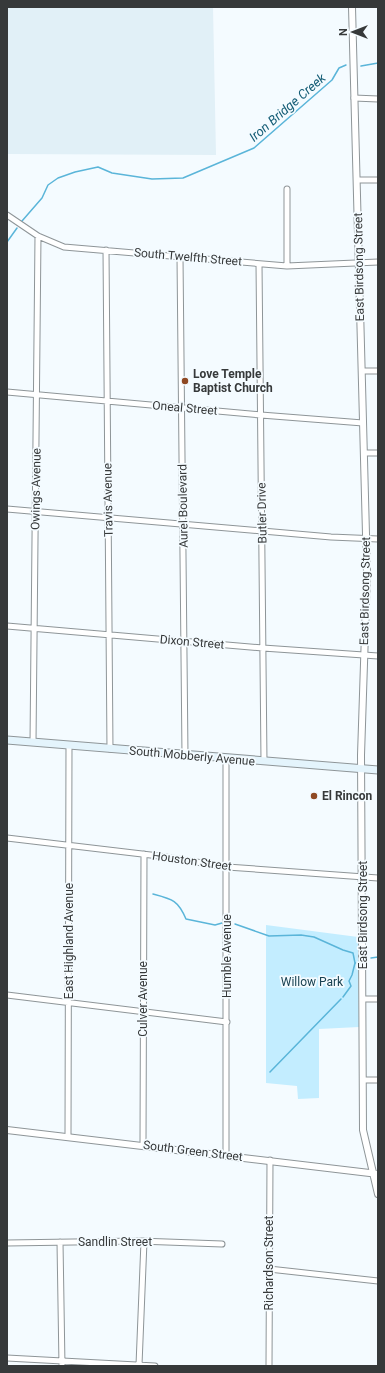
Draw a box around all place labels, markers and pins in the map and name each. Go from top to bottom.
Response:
place label: Love Temple Baptist Church [193,367,273,395]
marker: Love Temple Baptist Church [180,376,190,386]
place label: El Rincon [322,789,373,803]
marker: El Rincon [309,791,319,801]

